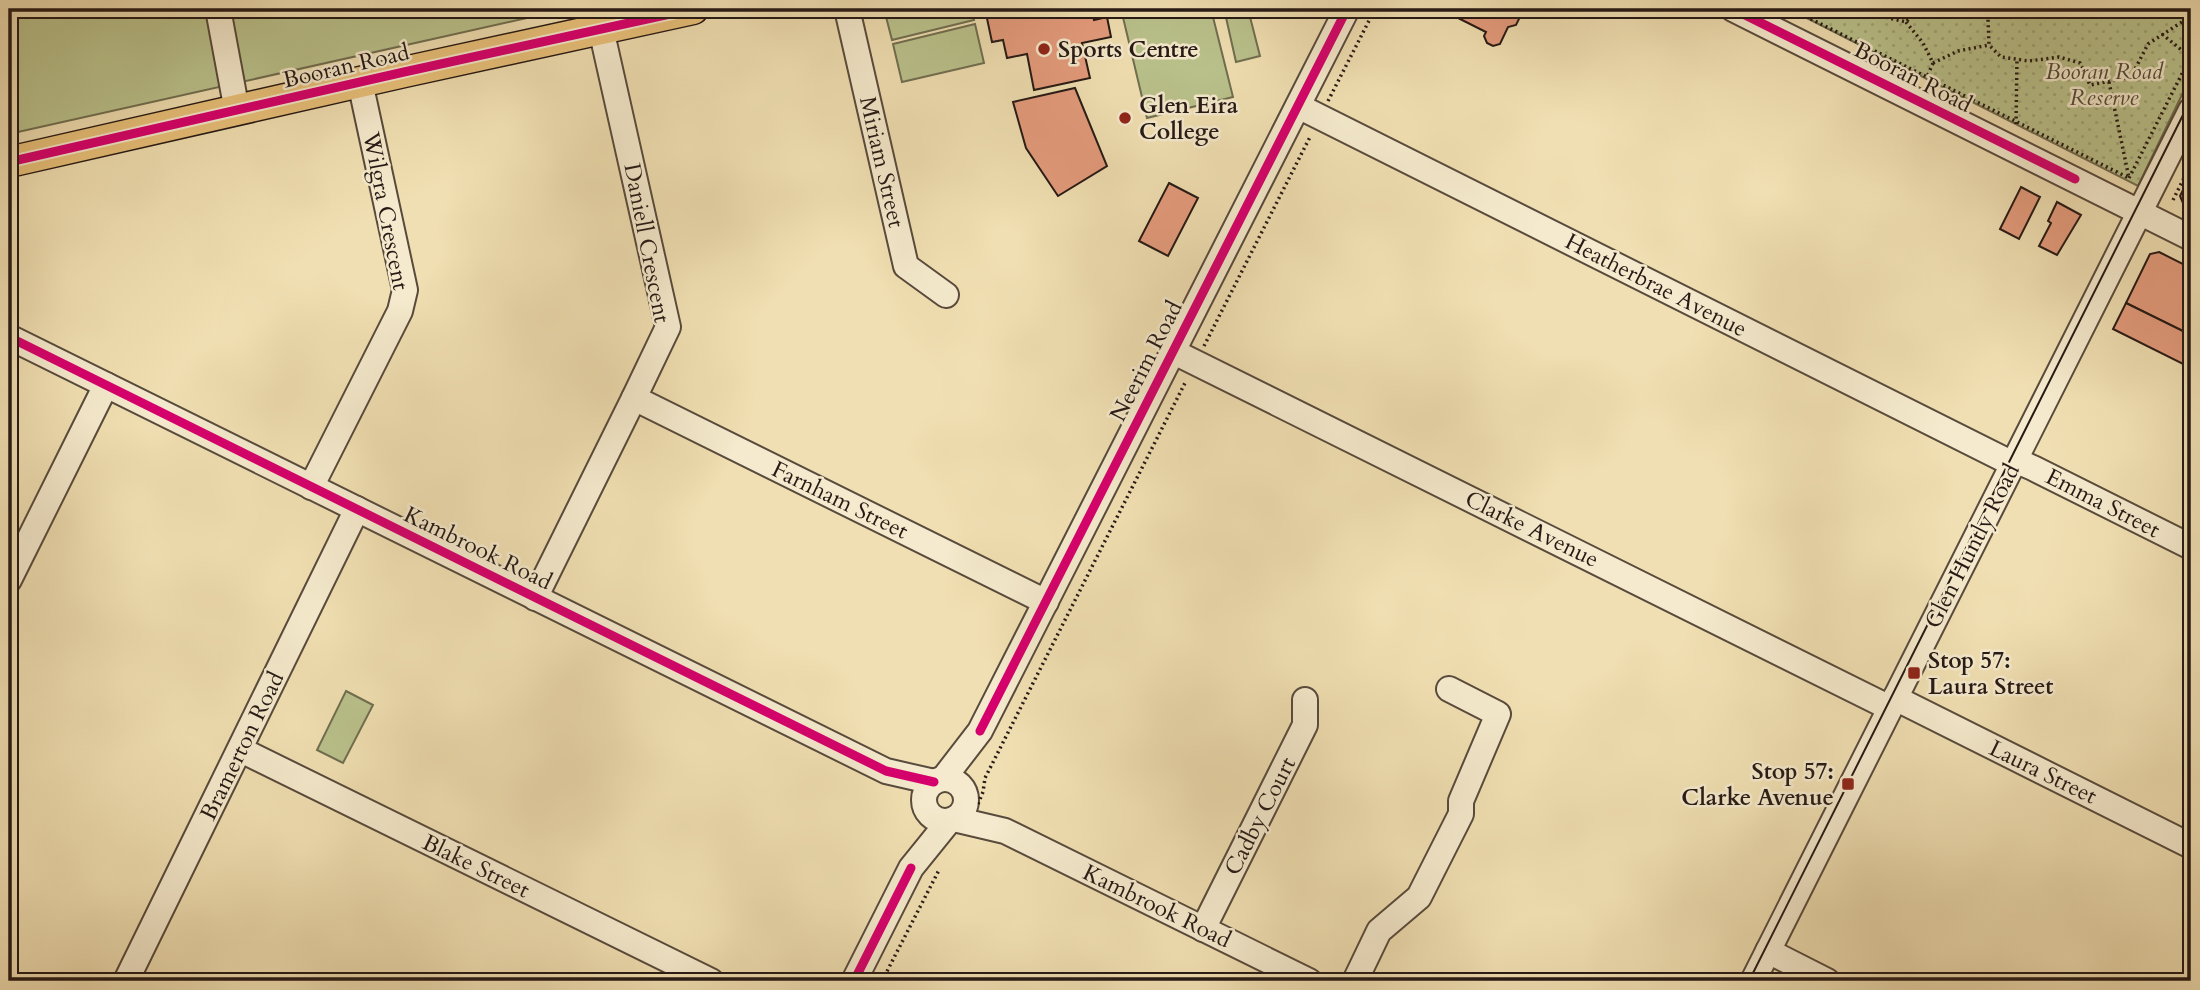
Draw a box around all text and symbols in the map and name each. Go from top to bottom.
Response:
place label: Sports Centre [1058,34,1199,65]
street label: Booran Road [1849,34,1978,120]
street label: Booran Road [280,36,413,96]
marker: Sports Centre [1036,41,1052,57]
park label: Booran Road Reserve [2045,56,2164,113]
place label: Glen Eira College [1139,90,1239,147]
street label: Miriam Street [852,93,912,231]
marker: Glen Eira College [1117,110,1133,126]
street label: Wilgra Crescent [355,128,417,293]
street label: Daniell Crescent [616,161,678,325]
street label: Heatherbrae Avenue [1560,226,1752,344]
street label: Neerim Road [1102,295,1190,427]
street label: Farnham Street [767,454,913,546]
street label: Glen Huntly Road [1917,458,2027,634]
street label: Emma Street [2040,461,2166,545]
street label: Clarke Avenue [1460,483,1604,575]
street label: Kambrook Road [399,499,558,598]
place label: Stop 57: Laura Street [1928,645,2053,702]
marker: Stop 57: Laura Street [1906,665,1922,681]
street label: Bramerton Road [193,666,292,825]
street label: Laura Street [1984,733,2102,811]
street label: Cadby Court [1217,752,1303,880]
place label: Stop 57: Clarke Avenue [1681,756,1834,813]
marker: Stop 57: Clarke Avenue [1840,776,1856,792]
street label: Blake Street [417,827,535,905]
street label: Kambrook Road [1078,857,1237,956]

